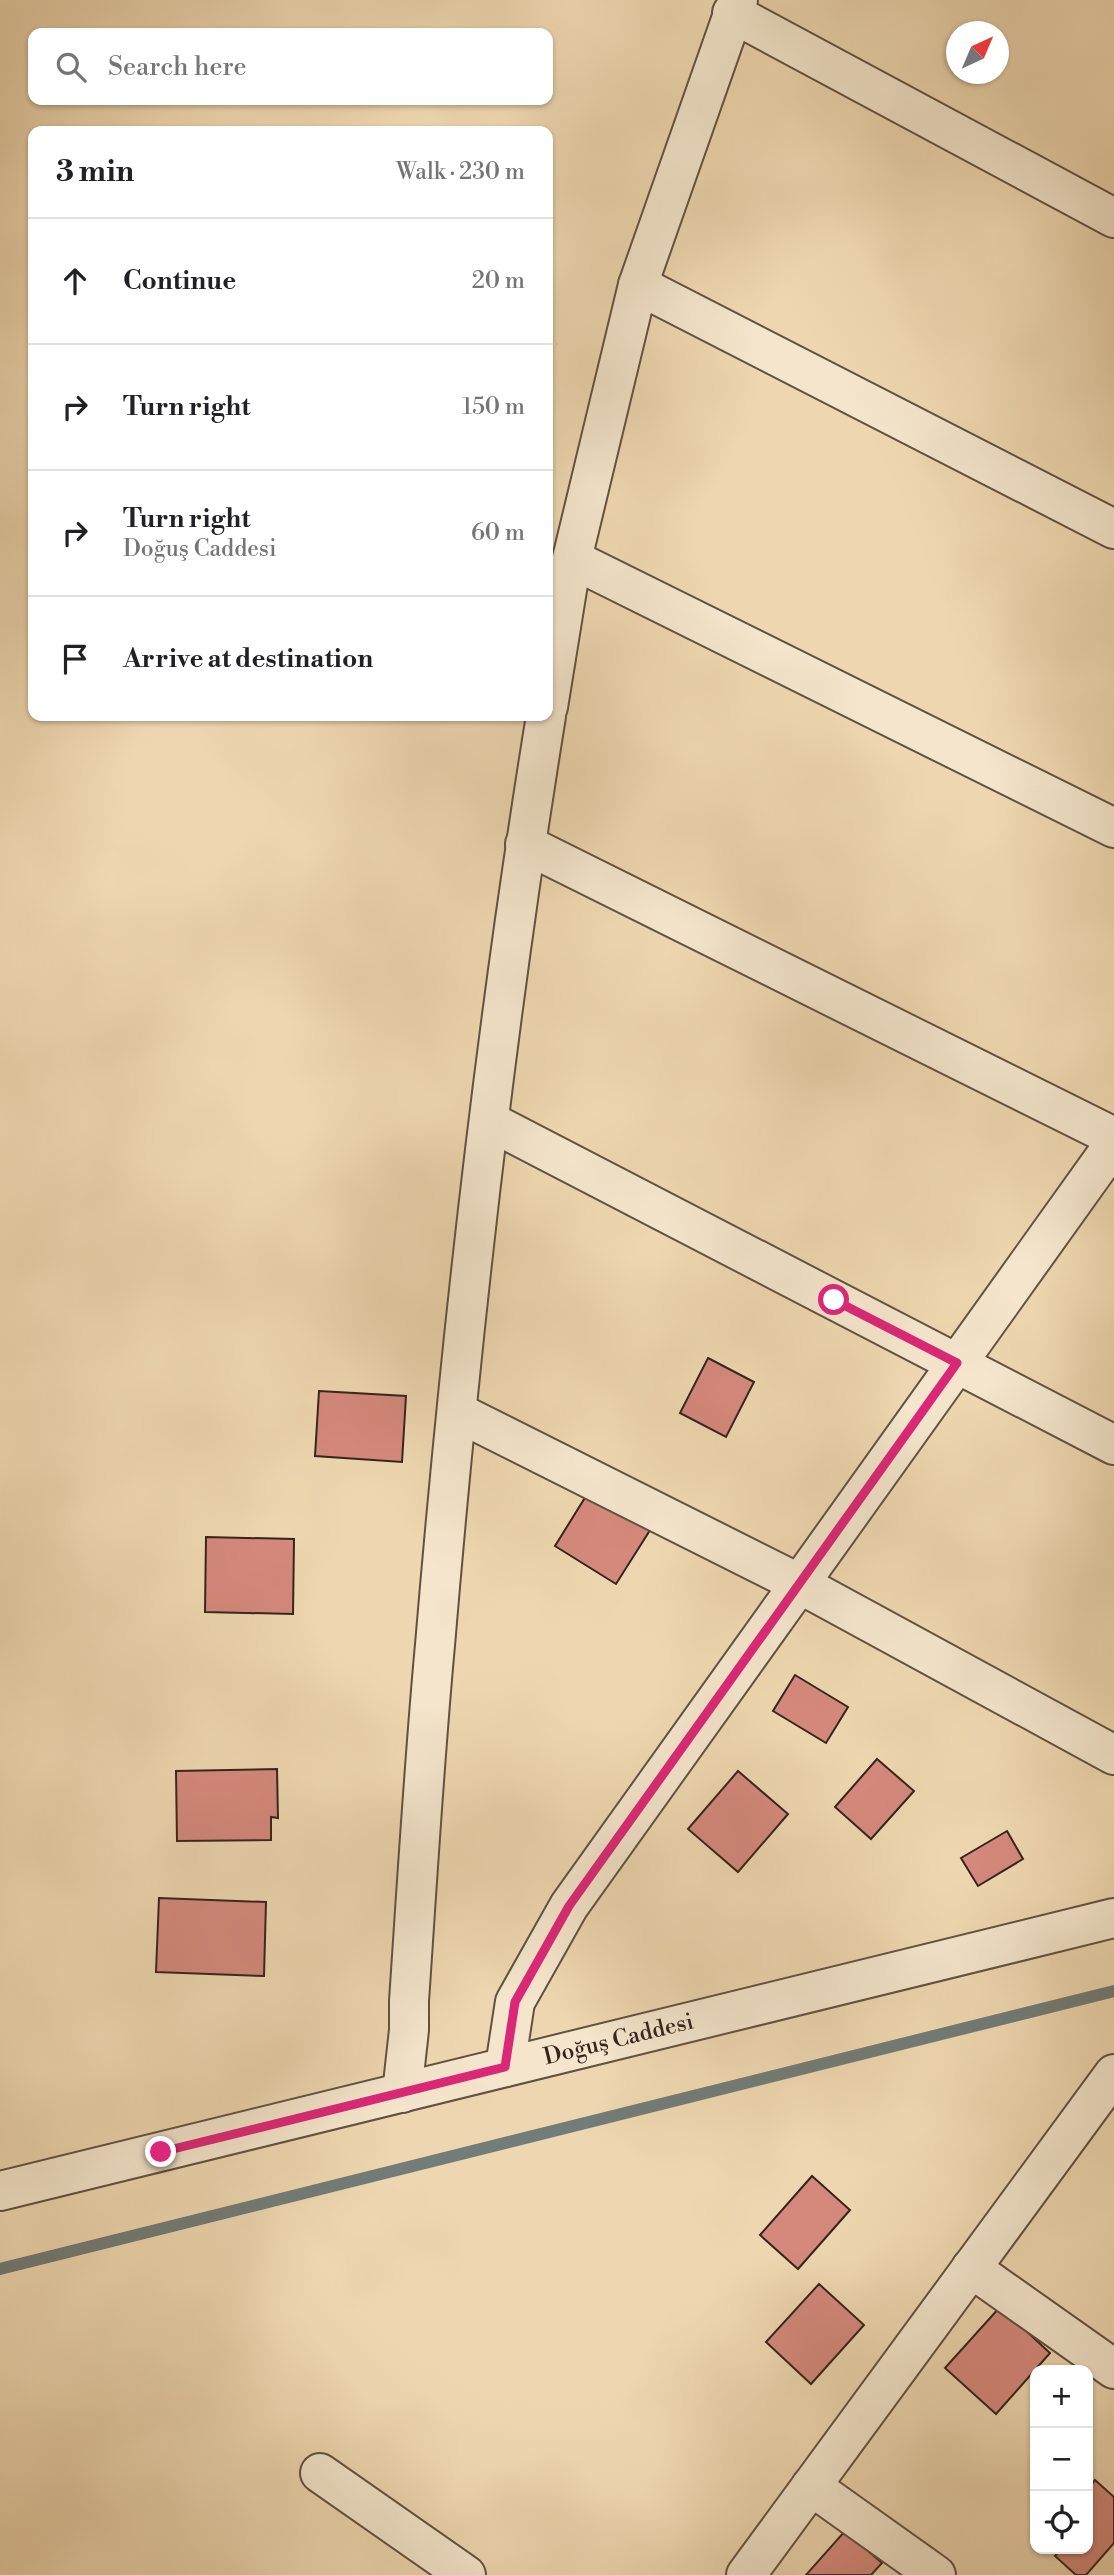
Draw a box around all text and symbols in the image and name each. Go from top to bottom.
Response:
north arrow [946,21,1009,84]
search box [28,28,553,105]
icon: search [52,48,90,86]
text: Search here [108,51,247,83]
text: 3 min [56,153,134,191]
text: Walk · 230 m [396,158,525,186]
icon: ahead [56,262,94,300]
text: Continue [123,265,236,297]
text: 20 m [472,267,525,295]
icon: right [56,388,94,426]
text: Turn right [123,391,251,423]
text: 150 m [462,393,525,421]
text: Turn right [123,503,251,535]
icon: right [56,514,94,552]
text: 60 m [471,519,525,547]
text: Doğuş Caddesi [123,535,276,563]
icon: arrive [56,640,94,678]
text: Arrive at destination [123,643,373,675]
route start [818,1284,849,1315]
street label: Doğuş Caddesi [541,2008,697,2071]
route end [145,2136,176,2167]
map controls [1030,2365,1093,2554]
button: + [1030,2365,1093,2428]
button: − [1030,2428,1093,2491]
button: locate [1030,2491,1093,2554]

